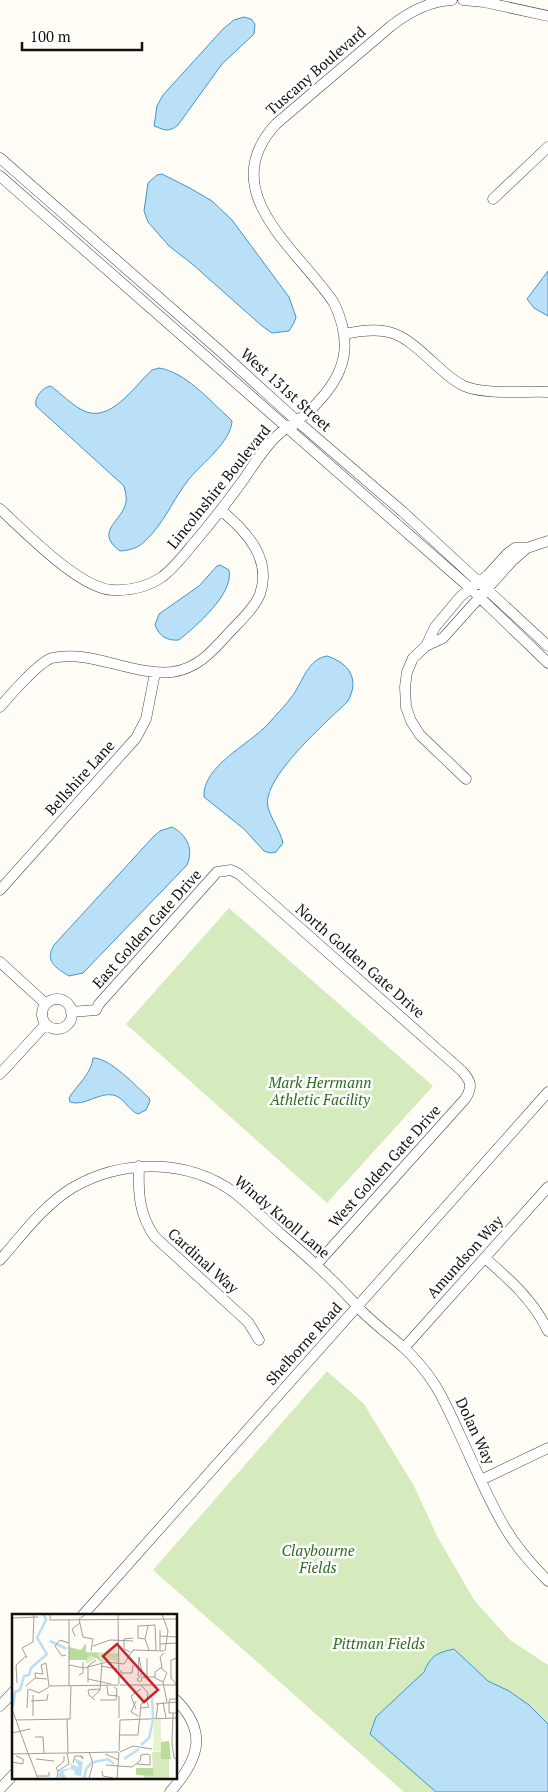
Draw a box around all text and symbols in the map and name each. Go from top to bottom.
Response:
scale bar [22,20,142,52]
street label: Tuscany Boulevard [261,21,369,119]
text: 100 m [30,26,71,46]
street label: West 131st Street [237,343,337,436]
street label: Lincolnshire Boulevard [162,420,274,553]
street label: Bellshire Lane [40,735,118,819]
street label: East Golden Gate Drive [87,864,205,992]
street label: North Golden Gate Drive [292,899,429,1022]
park label: Mark Herrmann Athletic Facility [267,1072,372,1109]
street label: West Golden Gate Drive [324,1100,445,1231]
street label: Windy Knoll Lane [231,1170,335,1262]
street label: Amundson Way [422,1210,507,1302]
street label: Cardinal Way [164,1223,244,1298]
street label: Shelborne Road [261,1298,346,1389]
street label: Dolan Way [452,1394,500,1468]
park label: Claybourne Fields [281,1540,355,1577]
inset map [12,1614,178,1780]
park label: Pittman Fields [332,1633,425,1653]

